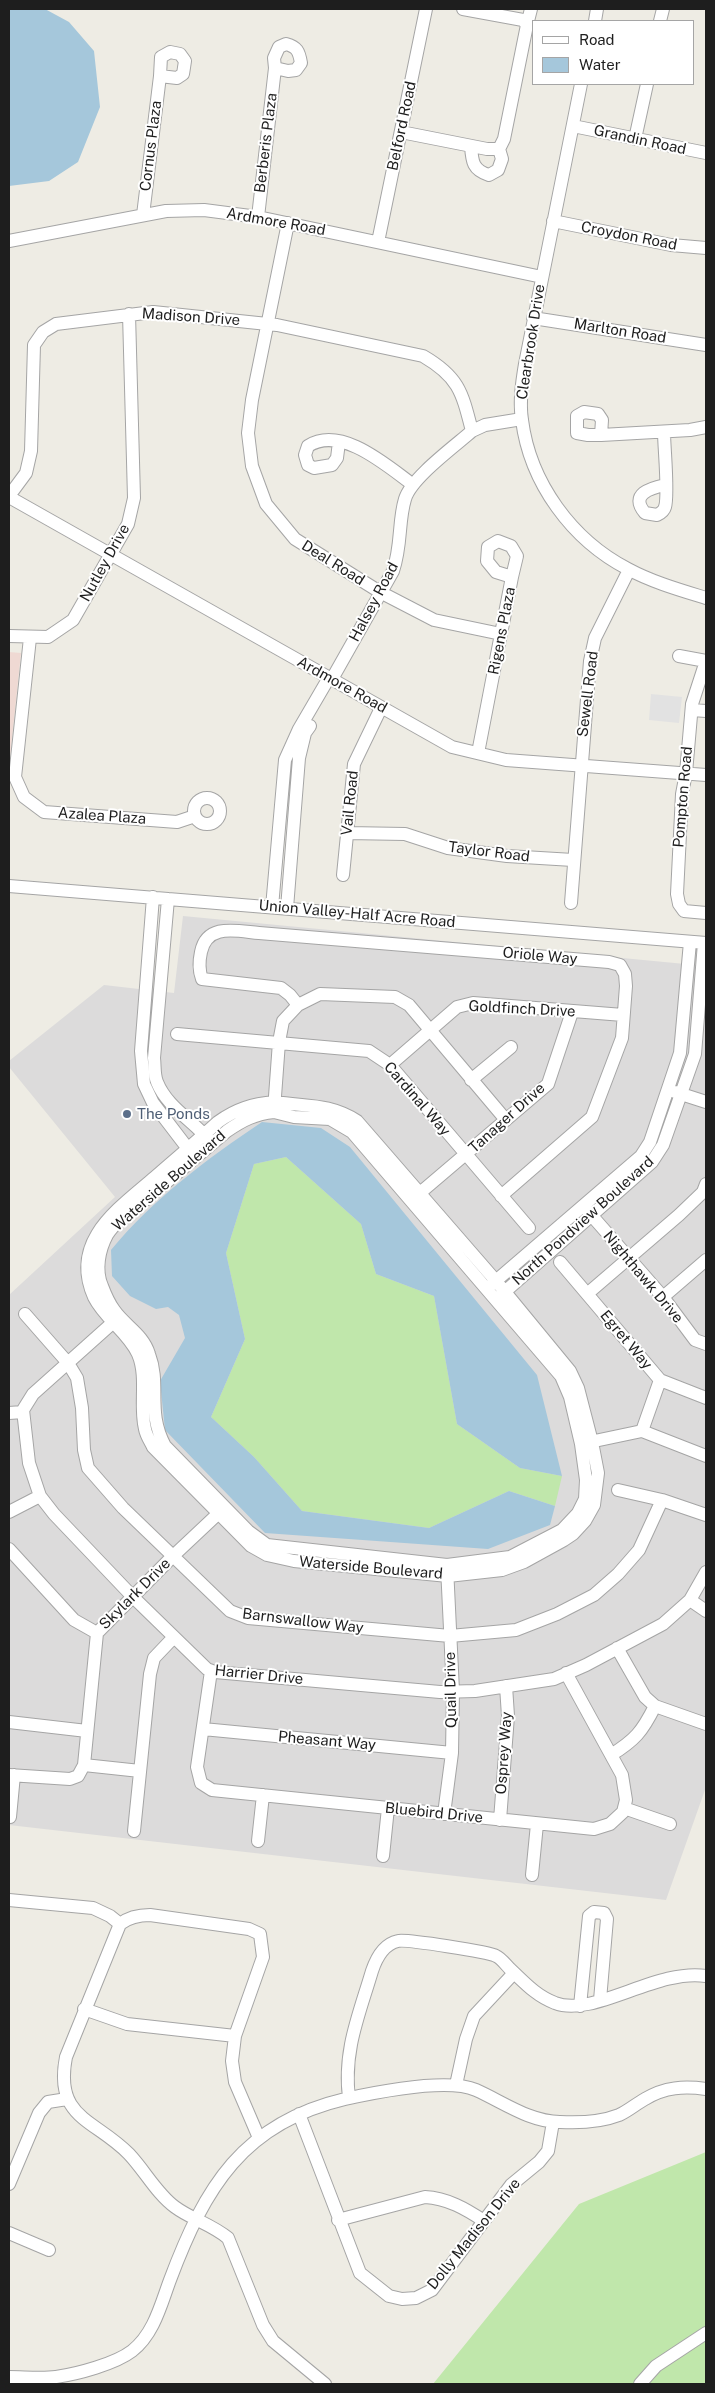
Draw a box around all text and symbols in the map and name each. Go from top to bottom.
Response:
legend [532,20,695,85]
text: Road [579,31,615,48]
text: Water [579,56,621,73]
street label: Belford Road [384,80,420,172]
street label: Berberis Plaza [251,92,281,194]
street label: Cornus Plaza [137,100,165,192]
street label: Grandin Road [592,121,688,159]
street label: Ardmore Road [225,204,327,240]
street label: Croydon Road [579,218,679,254]
street label: Clearbrook Drive [513,283,549,401]
street label: Madison Drive [141,305,241,329]
street label: Marlton Road [573,315,667,347]
street label: Nutley Drive [76,521,134,605]
street label: Deal Road [298,537,368,589]
street label: Halsey Road [346,559,402,645]
street label: Rigens Plaza [485,586,519,676]
street label: Sewell Road [574,650,602,738]
street label: Ardmore Road [294,653,390,717]
street label: Pompton Road [670,746,696,848]
street label: Vail Road [338,770,362,836]
street label: Azalea Plaza [57,804,147,828]
street label: Taylor Road [447,838,531,866]
street label: Union Valley-Half Acre Road [258,896,456,932]
street label: Oriole Way [502,944,578,968]
street label: Goldfinch Drive [468,997,576,1021]
street label: Cardinal Way [380,1058,454,1140]
street label: Tanager Drive [465,1079,549,1157]
place label: The Ponds [137,1105,210,1123]
marker: The Ponds [121,1108,133,1120]
street label: Waterside Boulevard [109,1127,229,1235]
street label: North Pondview Boulevard [509,1153,657,1289]
street label: Nighthawk Drive [599,1227,687,1327]
street label: Egret Way [596,1307,656,1373]
street label: Waterside Boulevard [298,1553,444,1583]
street label: Skylark Drive [96,1555,174,1633]
street label: Barnswallow Way [241,1605,365,1637]
street label: Quail Drive [441,1652,461,1728]
street label: Harrier Drive [214,1661,304,1689]
street label: Osprey Way [492,1711,516,1795]
street label: Pheasant Way [277,1728,377,1754]
street label: Bluebird Drive [384,1799,484,1827]
street label: Dolly Madison Drive [424,2175,524,2293]

